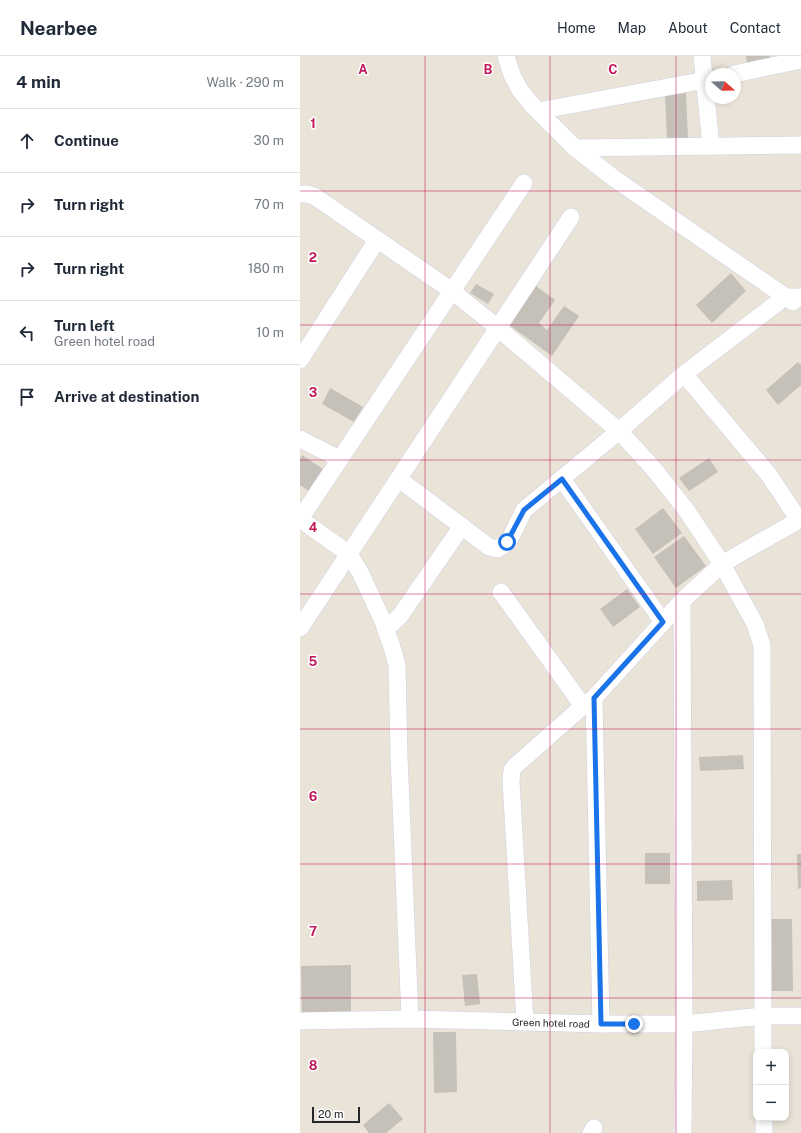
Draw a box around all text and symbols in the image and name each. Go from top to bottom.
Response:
text: Nearbee [20,17,98,39]
text: Home [557,20,596,36]
text: Map [618,20,646,36]
text: About [668,20,708,36]
text: Contact [730,20,781,36]
text: A [358,62,368,77]
text: B [484,62,493,77]
text: C [608,62,618,77]
north arrow [705,68,741,104]
text: 4 min [16,72,61,92]
text: Walk · 290 m [206,75,284,90]
text: 1 [310,116,316,131]
icon: ahead [16,130,38,152]
text: Continue [54,132,119,149]
text: 30 m [254,133,284,148]
icon: right [16,194,38,216]
text: Turn right [54,196,124,213]
text: 70 m [254,197,284,212]
text: 2 [309,250,317,265]
icon: right [16,258,38,280]
text: Turn right [54,260,124,277]
text: 180 m [248,261,284,276]
text: Turn left [54,317,115,334]
icon: left [16,322,38,344]
text: 10 m [256,325,284,340]
text: Green hotel road [54,334,155,349]
text: 3 [309,385,318,400]
icon: arrive [16,386,38,408]
text: Arrive at destination [54,388,199,405]
text: 4 [309,520,318,535]
route start [498,533,516,551]
text: 5 [309,654,318,669]
text: 6 [309,789,318,804]
text: 7 [309,924,317,939]
route end [625,1015,643,1033]
street label: Green hotel road [512,1016,590,1030]
map controls [753,1049,789,1121]
button: + [753,1049,789,1085]
text: 8 [309,1058,318,1073]
button: − [753,1085,789,1121]
scale bar [312,1105,360,1124]
text: 20 m [318,1108,343,1120]

